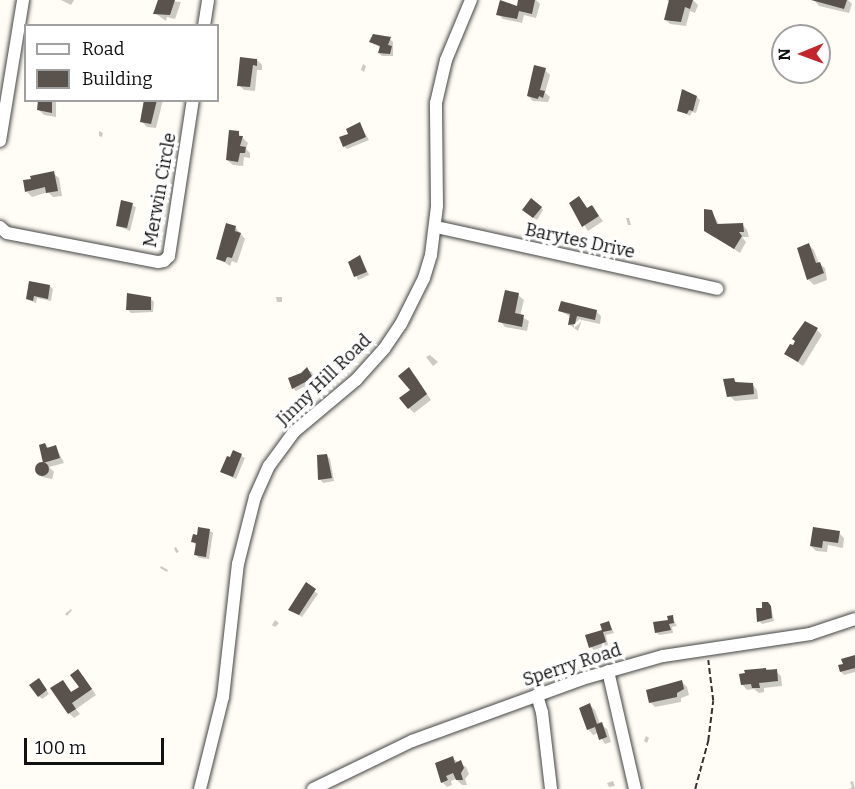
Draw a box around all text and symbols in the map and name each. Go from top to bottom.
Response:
legend [24,24,219,102]
north arrow [771,24,831,84]
text: Road [82,38,124,60]
text: N [775,48,794,61]
text: Building [82,68,153,90]
street label: Merwin Circle [139,131,181,249]
street label: Barytes Drive [523,219,637,263]
street label: Jinny Hill Road [272,330,376,430]
street label: Sperry Road [520,639,624,691]
scale bar [27,726,166,764]
text: 100 m [35,737,86,759]

